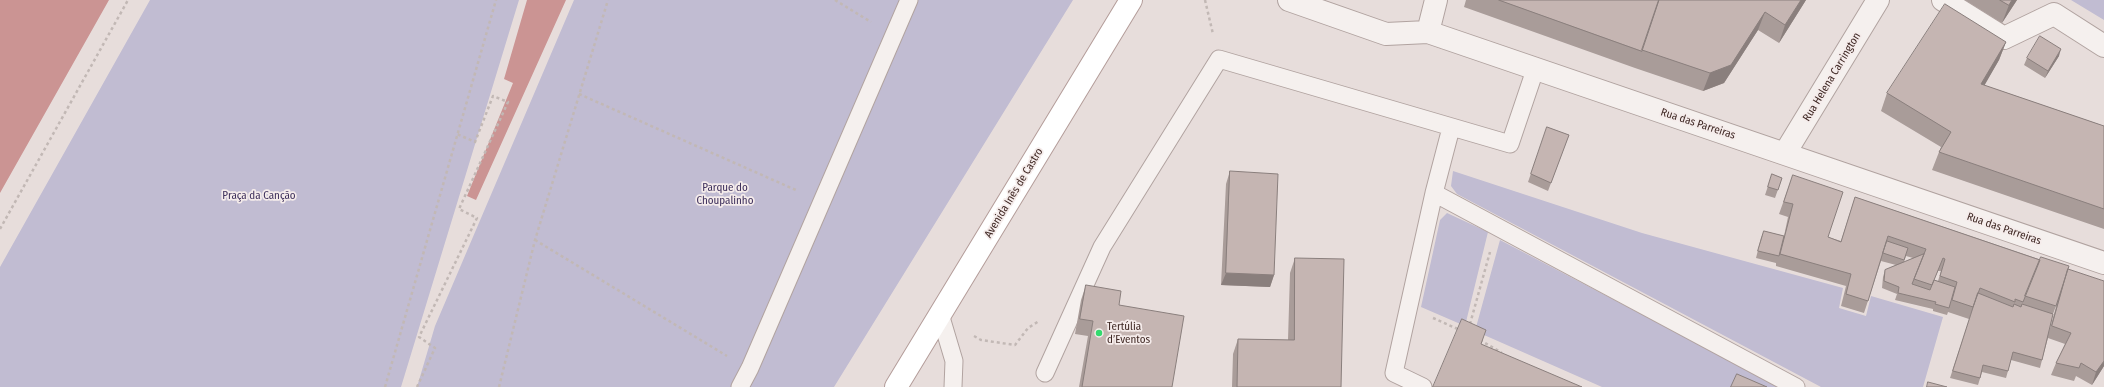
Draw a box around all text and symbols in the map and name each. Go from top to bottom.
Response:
street label: Rua Helena Carrington [1800,30,1864,124]
street label: Rua das Parreiras [1659,106,1737,142]
street label: Avenida Inês de Castro [982,146,1046,240]
park label: Parque do Choupalinho [697,181,753,207]
park label: Praça da Canção [222,189,296,203]
street label: Rua das Parreiras [1965,210,2043,248]
place label: Tertúlia d’Eventos [1107,320,1150,346]
marker: Tertúlia d’Eventos [1094,328,1104,338]

